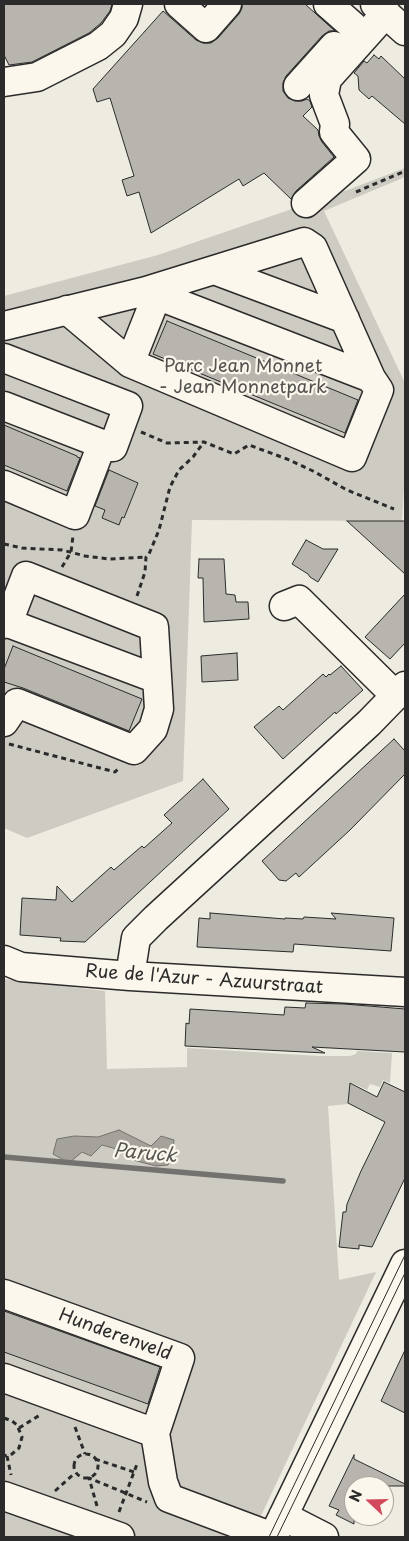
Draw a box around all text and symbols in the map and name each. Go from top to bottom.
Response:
park label: Parc Jean Monnet - Jean Monnetpark [159,356,327,398]
street label: Rue de l'Azur - Azuurstraat [84,961,324,999]
water label: Paruck [112,1140,178,1168]
street label: Hunderenveld [56,1305,174,1365]
north arrow [344,1476,394,1526]
text: N [344,1487,367,1505]

